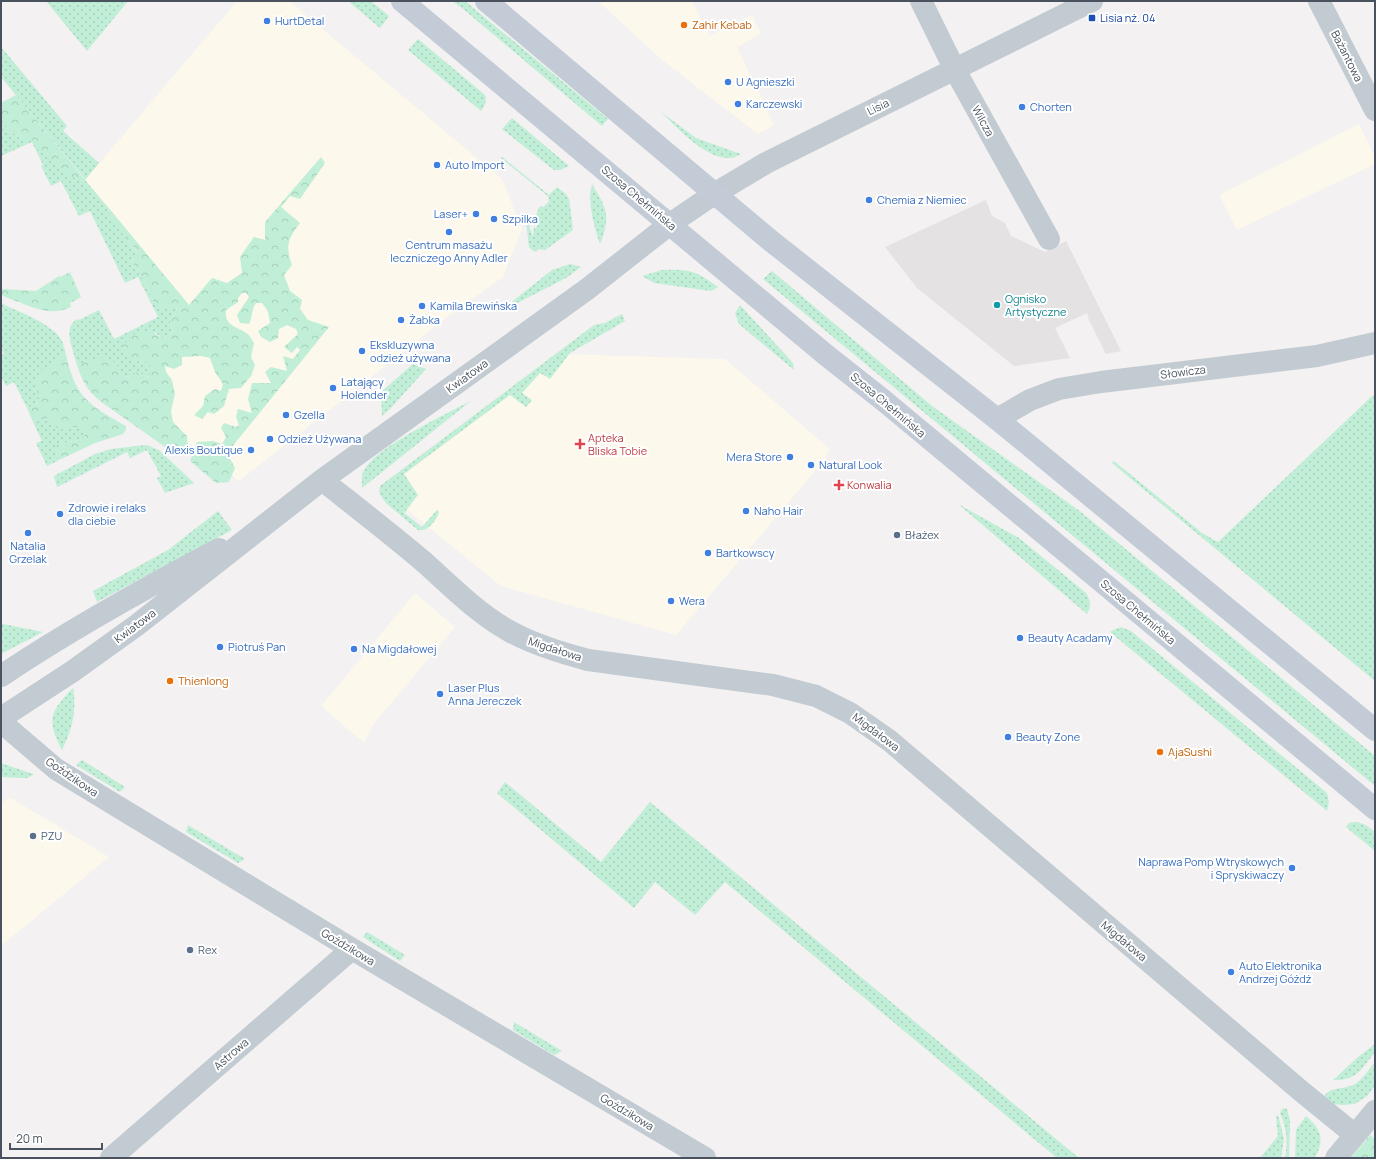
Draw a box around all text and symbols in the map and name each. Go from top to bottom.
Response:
place label: Lisia nż. 04 [1100,10,1155,25]
place label: HurtDetal [275,13,324,28]
marker: Lisia nż. 04 [1087,13,1097,23]
marker: HurtDetal [262,16,272,26]
place label: Zahir Kebab [692,17,752,32]
marker: Zahir Kebab [679,20,689,30]
street label: Bażantowa [1328,28,1367,84]
place label: U Agnieszki [736,74,795,89]
marker: U Agnieszki [723,77,733,87]
street label: Lisia [864,95,891,118]
place label: Karczewski [746,96,802,111]
marker: Karczewski [733,99,743,109]
place label: Chorten [1030,99,1072,114]
marker: Chorten [1017,102,1027,112]
street label: Wilcza [969,103,998,139]
place label: Auto Import [445,157,505,172]
marker: Auto Import [432,160,442,170]
street label: Szosa Chełmińska [599,162,680,233]
place label: Chemia z Niemiec [877,192,967,207]
marker: Chemia z Niemiec [864,195,874,205]
place label: Laser+ [434,206,468,221]
marker: Laser+ [471,209,481,219]
place label: Szpilka [502,211,538,226]
marker: Szpilka [489,214,499,224]
marker: Centrum masażu leczniczego Anny Adler [444,227,454,237]
place label: Centrum masażu leczniczego Anny Adler [390,237,508,265]
place label: Ognisko Artystyczne [1005,291,1067,319]
place label: Kamila Brewińska [430,298,517,313]
marker: Ognisko Artystyczne [992,300,1002,310]
marker: Kamila Brewińska [417,301,427,311]
place label: Żabka [409,312,440,327]
marker: Żabka [396,315,406,325]
place label: Ekskluzywna odzież używana [370,337,451,365]
marker: Ekskluzywna odzież używana [357,346,367,356]
street label: Kwiatowa [443,355,491,396]
street label: Słowicza [1159,361,1207,382]
street label: Szosa Chełmińska [848,369,929,440]
place label: Latający Holender [341,374,387,402]
marker: Latający Holender [328,383,338,393]
place label: Gzella [294,407,325,422]
marker: Gzella [281,410,291,420]
place label: Apteka Bliska Tobie [588,430,648,458]
place label: Odzież Używana [278,431,361,446]
marker: Odzież Używana [265,434,275,444]
marker: Apteka Bliska Tobie [575,439,585,449]
place label: Alexis Boutique [165,442,244,457]
marker: Alexis Boutique [246,445,256,455]
place label: Mera Store [727,449,783,464]
marker: Mera Store [785,452,795,462]
place label: Natural Look [819,457,883,472]
marker: Natural Look [806,460,816,470]
place label: Konwalia [847,477,892,492]
marker: Konwalia [834,480,844,490]
place label: Zdrowie i relaks dla ciebie [68,500,146,528]
place label: Naho Hair [754,503,803,518]
marker: Naho Hair [741,506,751,516]
marker: Zdrowie i relaks dla ciebie [55,509,65,519]
place label: Błażex [905,527,939,542]
marker: Natalia Grzelak [23,528,33,538]
marker: Błażex [892,530,902,540]
place label: Natalia Grzelak [9,538,47,566]
place label: Bartkowscy [716,545,775,560]
marker: Bartkowscy [703,548,713,558]
street label: Szosa Chełmińska [1098,576,1179,647]
place label: Wera [679,593,705,608]
marker: Wera [666,596,676,606]
street label: Kwiatowa [111,605,159,646]
place label: Beauty Acadamy [1028,630,1113,645]
street label: Migdałowa [526,633,584,664]
marker: Beauty Acadamy [1015,633,1025,643]
place label: Piotruś Pan [228,639,286,654]
place label: Na Migdałowej [362,641,436,656]
marker: Piotruś Pan [215,642,225,652]
marker: Na Migdałowej [349,644,359,654]
place label: Thienlong [178,673,229,688]
marker: Thienlong [165,676,175,686]
place label: Laser Plus Anna Jereczek [448,680,522,708]
marker: Laser Plus Anna Jereczek [435,689,445,699]
street label: Migdałowa [850,709,903,754]
place label: Beauty Zone [1016,729,1081,744]
marker: Beauty Zone [1003,732,1013,742]
place label: AjaSushi [1168,744,1212,759]
marker: AjaSushi [1155,747,1165,757]
street label: Goździkowa [43,754,101,800]
place label: PZU [41,828,62,843]
marker: PZU [28,831,38,841]
place label: Naprawa Pomp Wtryskowych i Spryskiwaczy [1138,854,1284,882]
marker: Naprawa Pomp Wtryskowych i Spryskiwaczy [1287,863,1297,873]
street label: Migdałowa [1098,917,1150,964]
street label: Goździkowa [319,925,378,969]
place label: Rex [198,942,217,957]
marker: Rex [185,945,195,955]
place label: Auto Elektronika Andrzej Góżdż [1239,958,1322,986]
marker: Auto Elektronika Andrzej Góżdż [1226,967,1236,977]
street label: Astrowa [210,1034,251,1073]
street label: Goździkowa [598,1090,657,1134]
scale bar [10,1125,102,1151]
text: 20 m [16,1130,43,1147]

